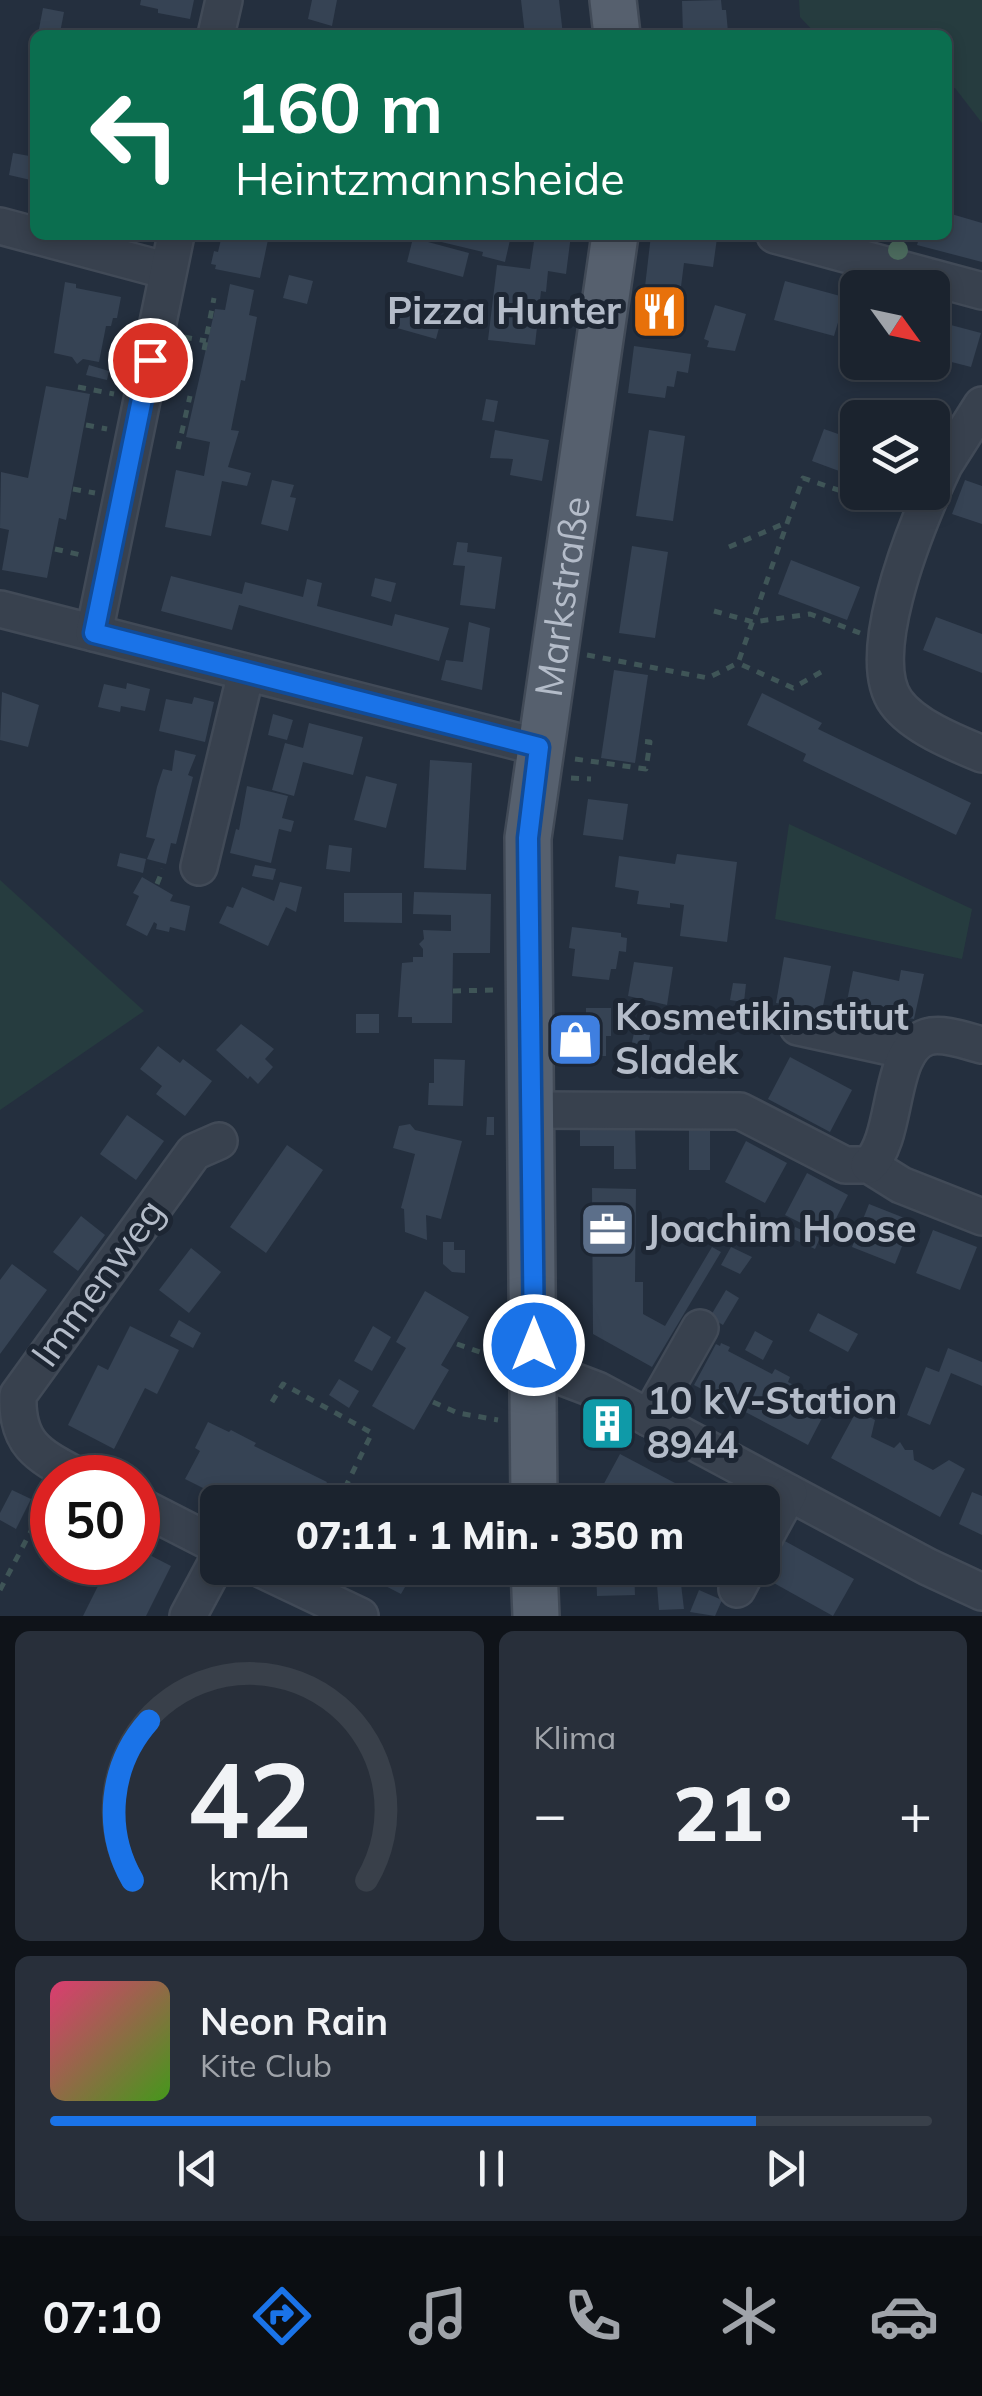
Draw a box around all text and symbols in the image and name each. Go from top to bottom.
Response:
text: 160 m [235,63,443,151]
icon: left [70,70,200,200]
text: Heintzmannsheide [235,150,625,206]
north arrow [840,270,950,380]
map controls [840,270,950,510]
restaurant icon: Pizza Hunter [630,281,690,341]
place label: Pizza Hunter [387,286,621,334]
pin [108,318,193,403]
icon: arrive [123,333,178,388]
button: layers [840,400,950,510]
street label: Markstraße [524,493,600,700]
place label: Kosmetikinstitut Sladek [615,992,909,1084]
shop icon: Kosmetikinstitut Sladek [546,1009,606,1069]
street label: Immenweg [20,1189,174,1376]
office icon: Joachim Hoose [577,1199,637,1259]
place label: Joachim Hoose [646,1204,917,1252]
position arrow [482,1293,586,1397]
place label: 10 kV-Station 8944 [647,1376,897,1468]
building icon: 10 kV-Station 8944 [578,1393,638,1453]
speed limit sign: 50 [30,1455,160,1585]
text: 07:11 · 1 Min. · 350 m [296,1511,684,1559]
text: Klima [534,1717,616,1757]
text: 42 [187,1733,312,1864]
text: 21° [673,1766,792,1860]
text: − [534,1779,567,1848]
text: + [899,1779,932,1848]
text: km/h [209,1854,290,1899]
text: Neon Rain [200,1997,388,2045]
text: Kite Club [200,2045,332,2085]
icon: previous [170,2141,225,2196]
icon: pause [464,2141,519,2196]
icon: next [758,2141,813,2196]
icon: directions [247,2281,317,2351]
icon: music [403,2281,473,2351]
icon: phone [558,2281,628,2351]
icon: climate [714,2281,784,2351]
icon: car [869,2281,939,2351]
text: 07:10 [43,2288,162,2344]

